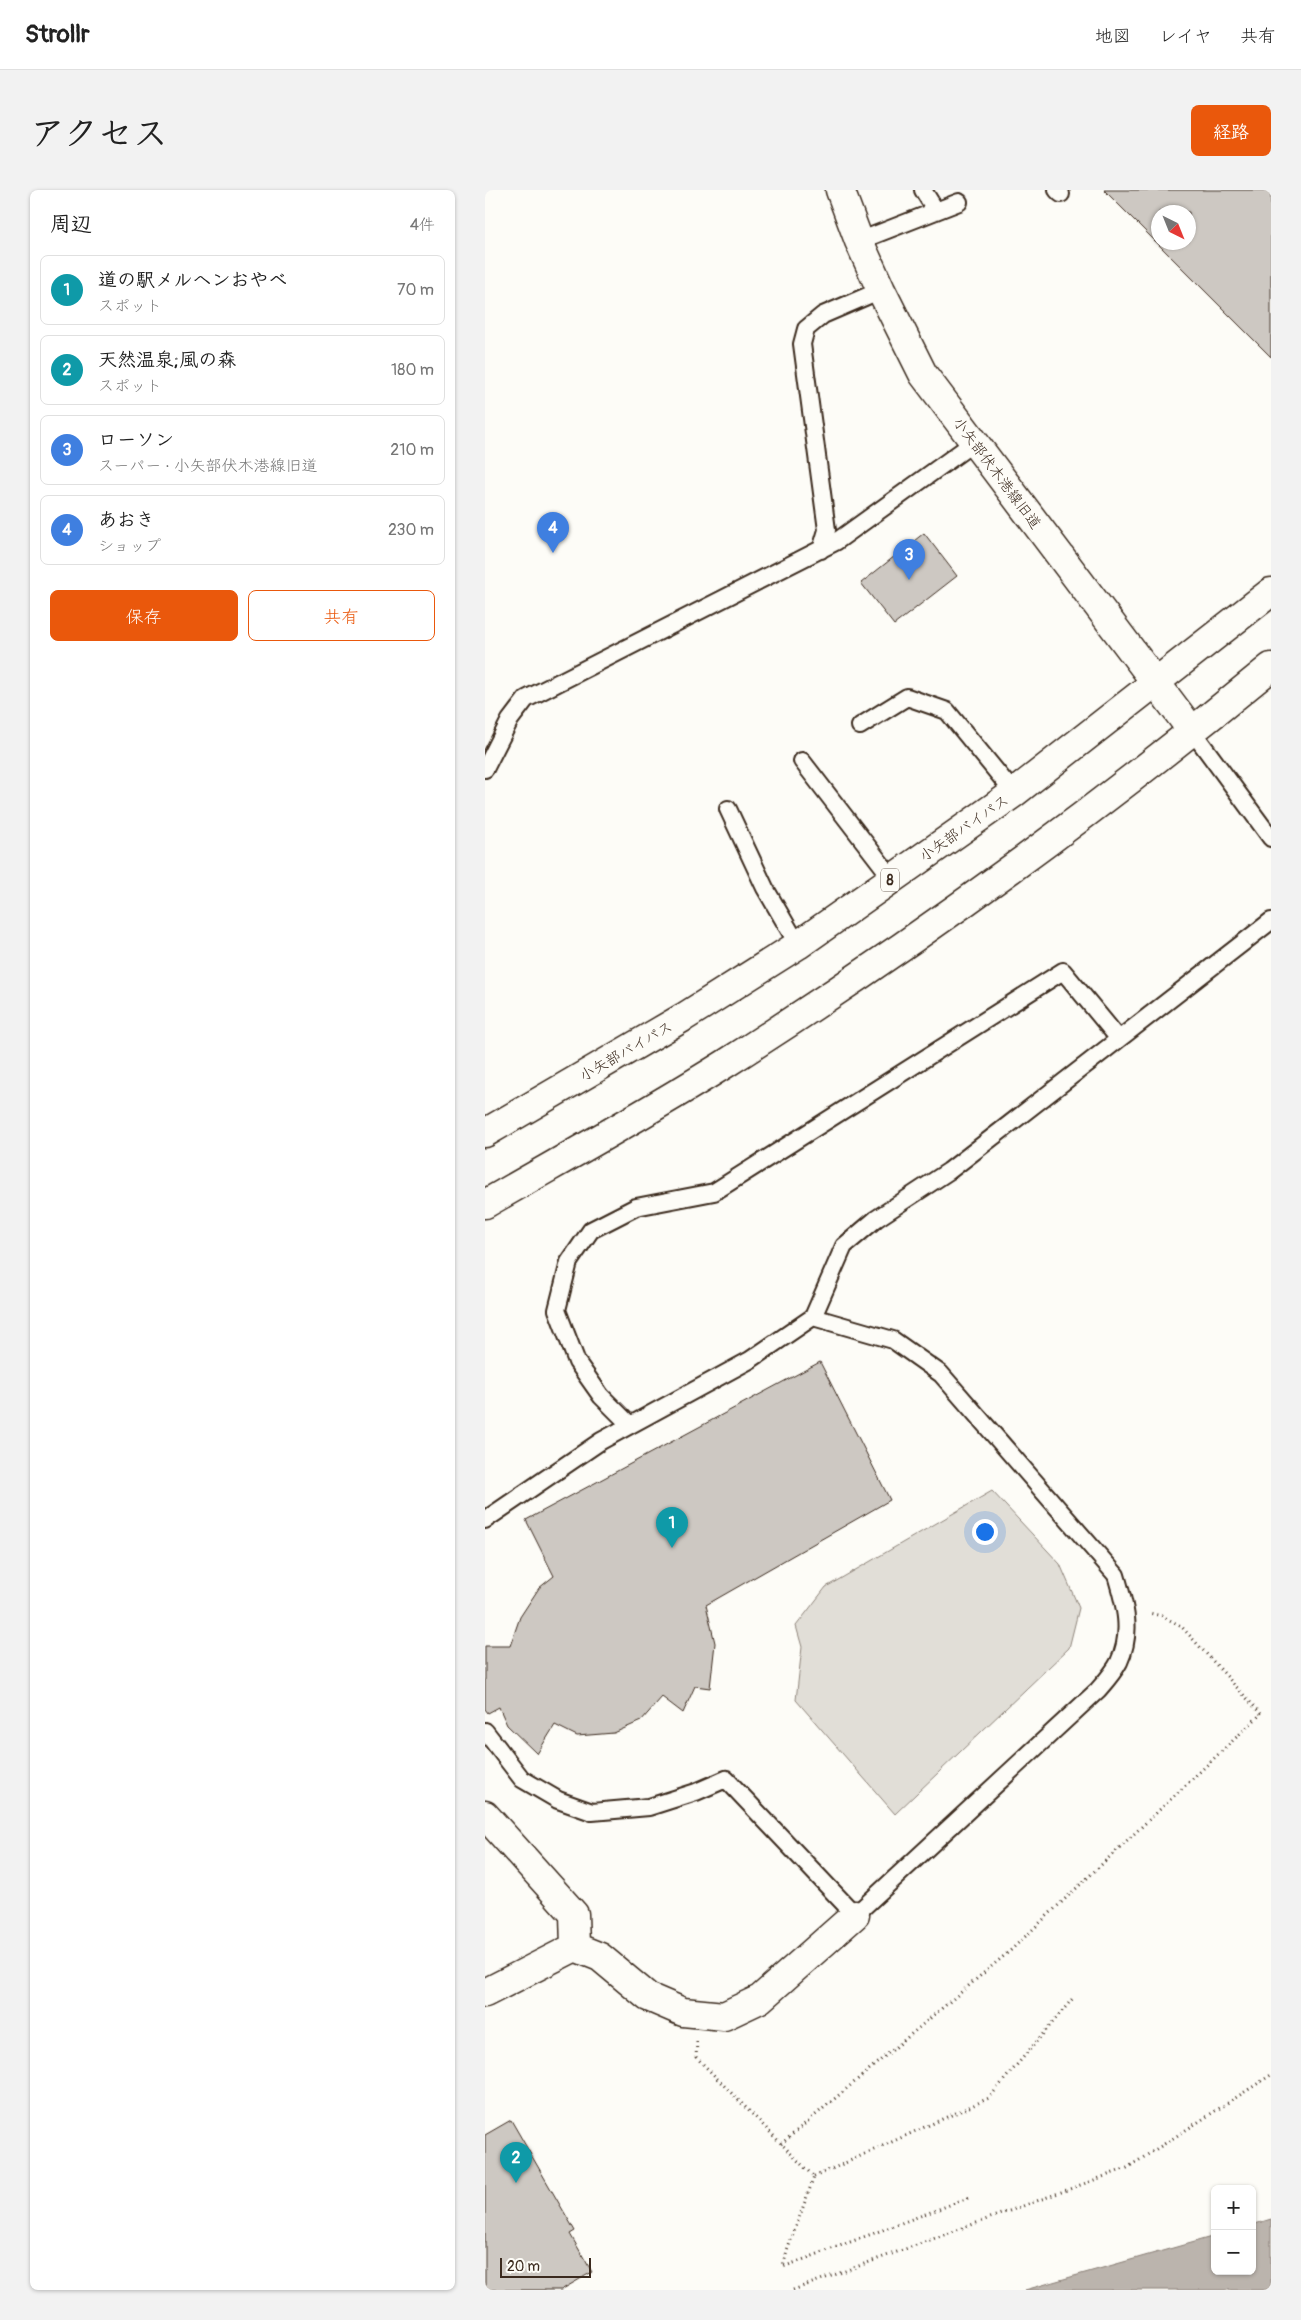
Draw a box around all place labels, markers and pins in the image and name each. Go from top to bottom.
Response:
pin: 4 [537,512,569,553]
pin: 3 [893,539,925,580]
pin: 1 [656,1507,688,1548]
pin: 2 [500,2142,532,2183]

